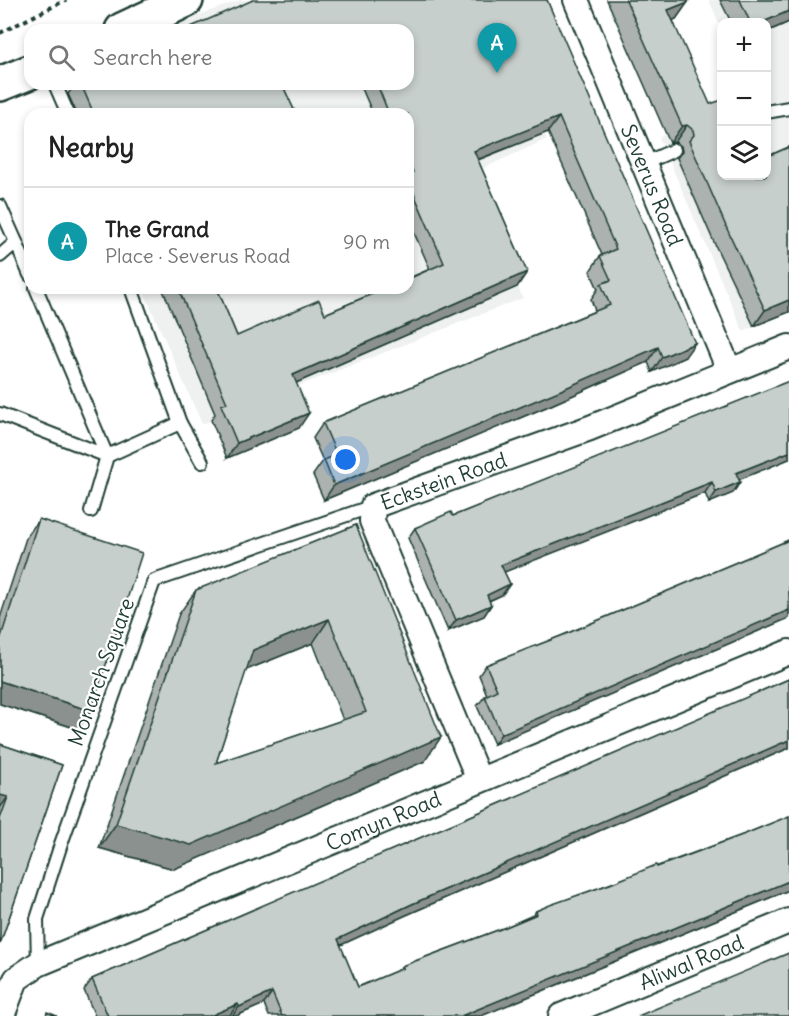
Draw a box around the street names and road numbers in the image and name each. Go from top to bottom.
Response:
street label: Severus Road [615,120,690,250]
street label: Eckstein Road [376,446,510,516]
street label: Monarch Square [62,594,140,750]
street label: Comyn Road [322,785,445,856]
street label: Aliwal Road [635,928,747,995]

